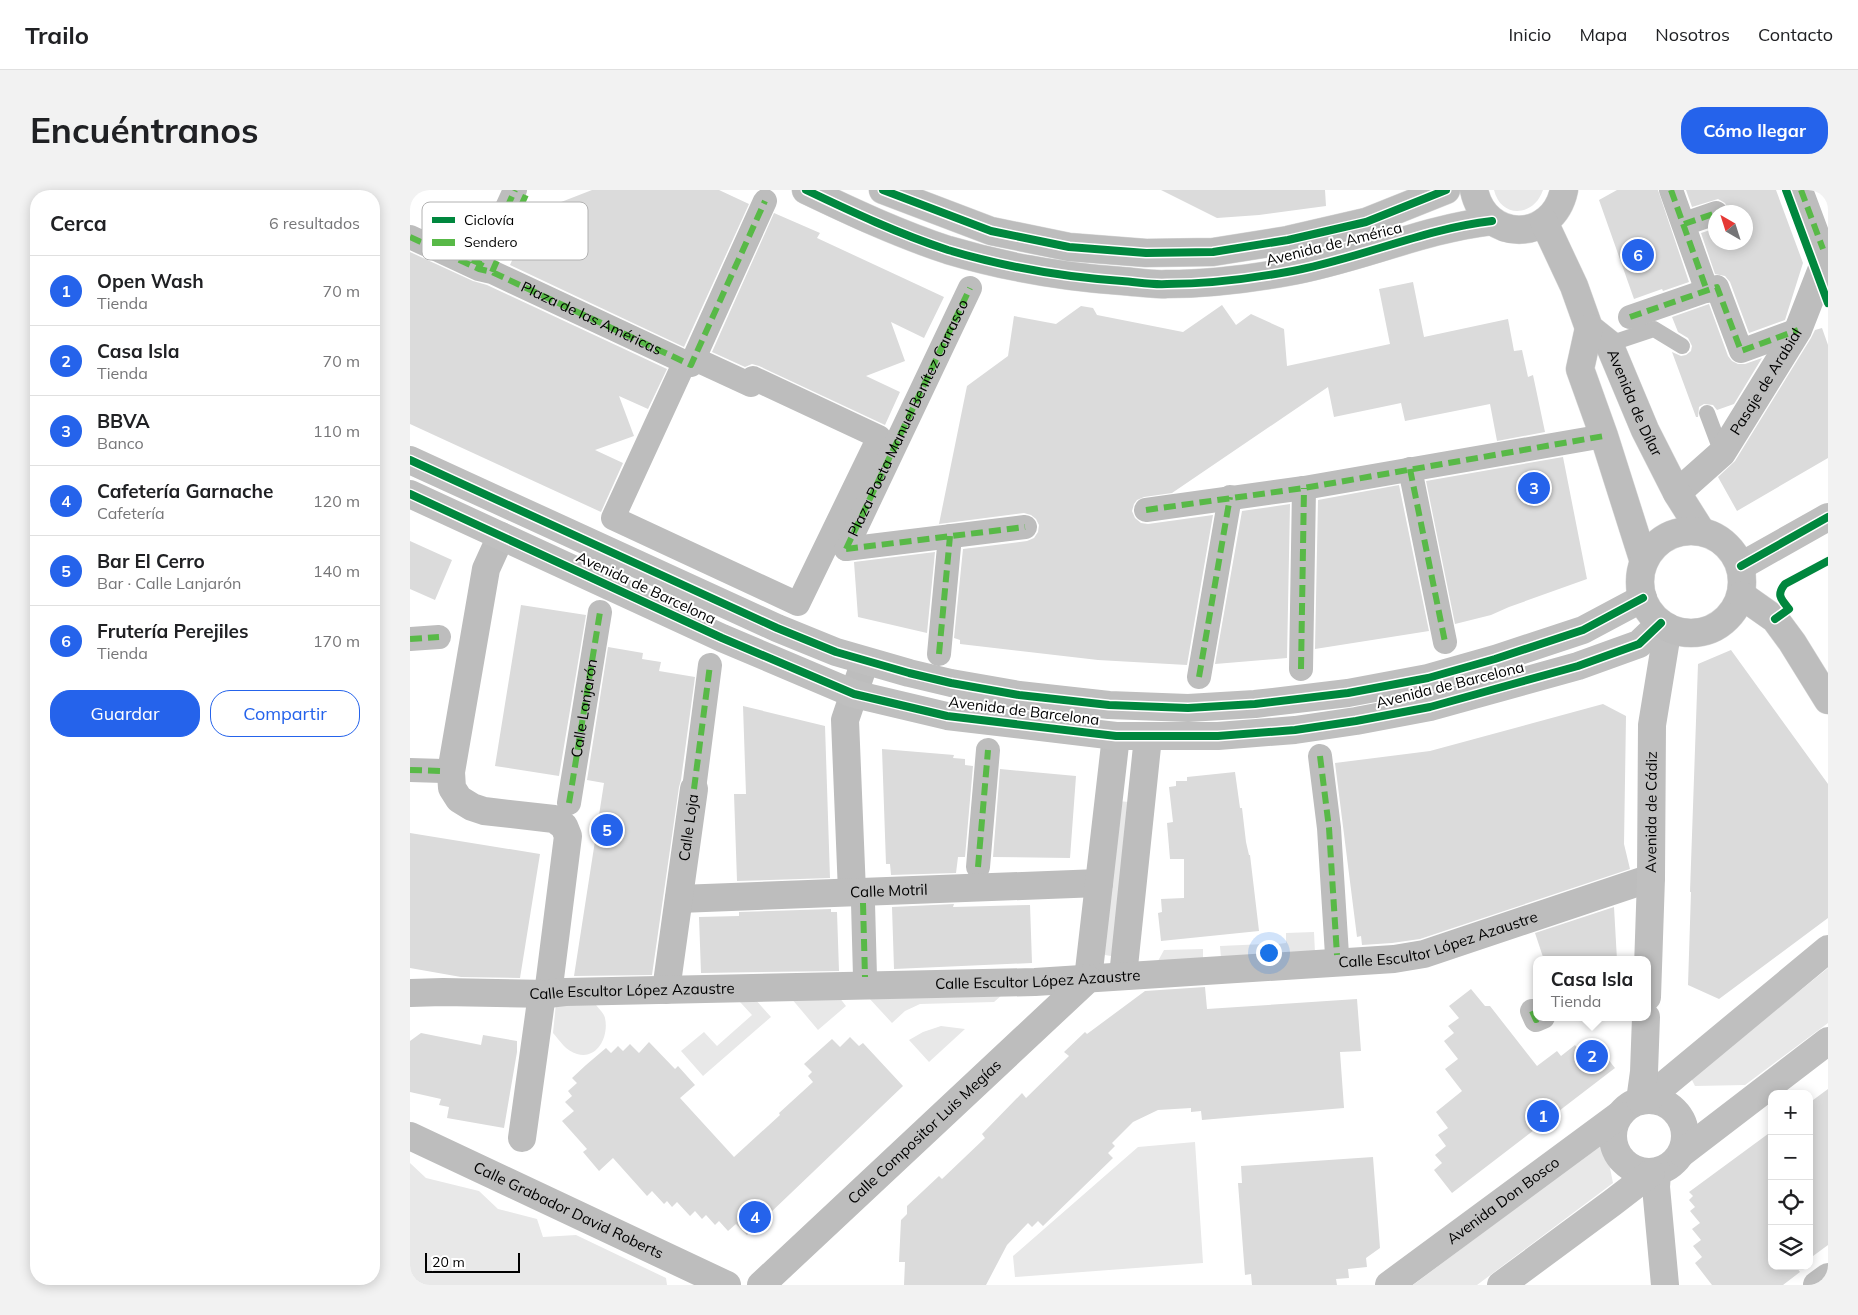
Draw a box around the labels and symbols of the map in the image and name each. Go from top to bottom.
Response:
legend [422,202,588,260]
north arrow [1708,205,1753,250]
text: Ciclovía [464,211,514,229]
street label: Avenida de América [1264,217,1404,270]
text: Sendero [464,233,518,251]
pin: 6 [1622,236,1654,274]
street label: Plaza de las Américas [518,277,665,359]
street label: Plaza Poeta Manuel Benítez Carrasco [843,296,972,539]
street label: Pasaje de Arabial [1725,324,1806,438]
street label: Avenida de Dílar [1603,346,1667,460]
pin: 3 [1518,469,1550,507]
street label: Avenida de Barcelona [573,547,719,628]
street label: Calle Lanjarón [567,657,601,759]
street label: Avenida de Barcelona [1374,657,1526,712]
street label: Avenida de Barcelona [948,692,1101,729]
street label: Avenida de Cádiz [1641,751,1661,873]
street label: Calle Loja [674,793,702,862]
pin: 5 [591,811,623,849]
street label: Calle Motril [850,880,928,901]
street label: Calle Escultor López Azaustre [1338,907,1540,972]
your location [1256,940,1282,966]
street label: Calle Escultor López Azaustre [935,965,1141,993]
street label: Calle Escultor López Azaustre [529,978,735,1003]
pin: 2 [1576,1037,1608,1075]
street label: Calle Compositor Luis Megías [843,1055,1005,1208]
pin: 1 [1527,1097,1559,1135]
street label: Avenida Don Bosco [1443,1152,1563,1248]
street label: Calle Grabador David Roberts [471,1157,667,1263]
pin: 4 [739,1198,771,1236]
scale bar [425,1250,520,1273]

